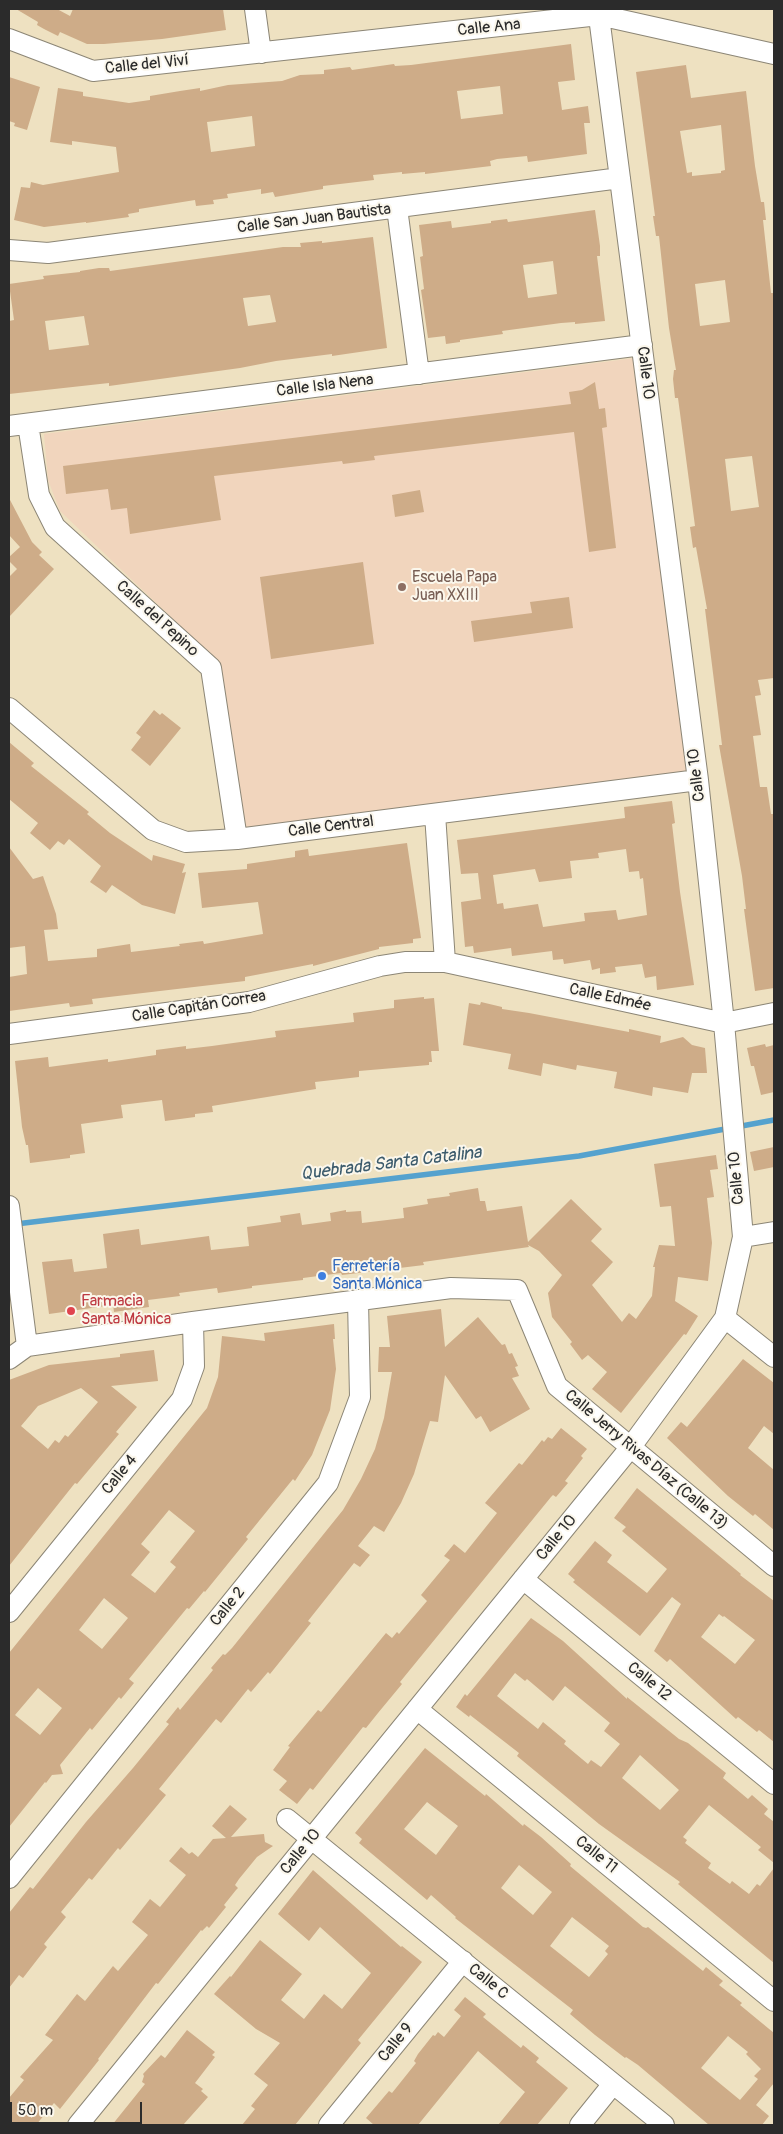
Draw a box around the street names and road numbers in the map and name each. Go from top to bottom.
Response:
street label: Calle Ana [457,15,521,41]
street label: Calle del Viví [104,51,190,79]
street label: Calle San Juan Bautista [236,200,392,238]
street label: Calle 10 [632,345,658,401]
street label: Calle Isla Nena [275,371,375,401]
street label: Calle del Pepino [112,577,202,661]
street label: Calle 10 [684,747,710,803]
street label: Calle Central [287,812,375,842]
street label: Calle Edmée [567,980,653,1016]
street label: Calle Capitán Correa [131,987,267,1027]
street label: Calle 10 [725,1151,749,1205]
street label: Calle Jerry Rivas Díaz (Calle 13) [560,1386,732,1534]
street label: Calle 4 [98,1451,142,1499]
street label: Calle 10 [533,1511,581,1565]
street label: Calle 2 [206,1583,250,1631]
street label: Calle 12 [623,1658,675,1706]
street label: Calle 10 [277,1825,325,1879]
street label: Calle 11 [571,1832,621,1878]
street label: Calle C [464,1960,512,2004]
street label: Calle 9 [375,2020,417,2066]

